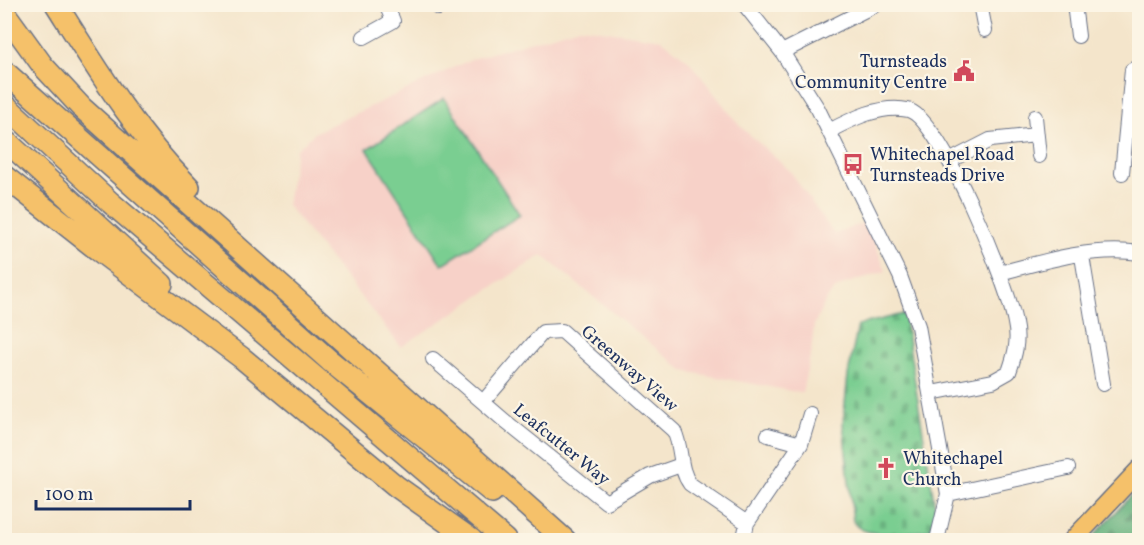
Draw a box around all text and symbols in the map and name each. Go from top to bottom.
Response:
place label: Turnsteads Community Centre [795,50,947,96]
public building icon: Turnsteads Community Centre [952,59,976,83]
place label: Whitechapel Road Turnsteads Drive [870,143,1014,189]
bus stop icon: Whitechapel Road Turnsteads Drive [841,152,865,176]
street label: Greenway View [575,320,683,418]
street label: Leafcutter Way [507,398,615,492]
place label: Whitechapel Church [903,447,1003,493]
church icon: Whitechapel Church [874,456,898,480]
scale bar [36,473,190,511]
text: 100 m [45,483,94,508]

